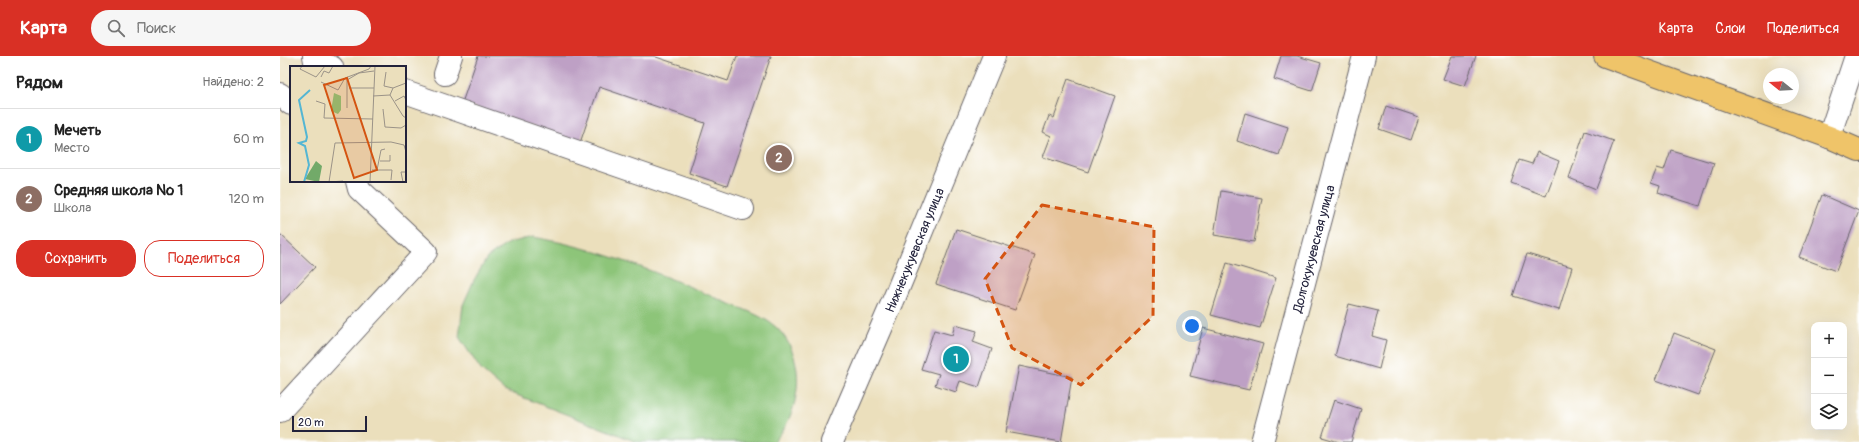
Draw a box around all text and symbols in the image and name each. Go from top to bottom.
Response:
search box [91,10,371,46]
text: Карта [20,16,67,40]
icon: search [105,17,127,39]
text: Поиск [137,19,176,38]
text: Карта [1659,20,1693,37]
text: Слои [1715,20,1745,37]
text: Поделиться [1767,20,1839,37]
inset map [290,66,406,182]
north arrow [1763,68,1799,104]
text: Рядом [16,72,63,93]
text: Найдено: 2 [202,74,264,90]
text: Мечеть [54,121,102,140]
text: 1 [26,131,32,147]
text: 60 m [233,131,264,147]
text: Место [54,140,90,156]
pin: 2 [766,143,792,173]
text: Средняя школа № 1 [54,181,183,200]
street label: Долгокукуевская улица [1289,183,1339,315]
street label: Нижнекукуевская улица [882,185,948,315]
text: 2 [25,191,33,207]
text: 120 m [228,191,264,207]
text: Школа [54,200,91,216]
button: Сохранить [16,240,136,277]
button: Поделиться [144,240,264,277]
your location [1182,316,1202,336]
map controls [1811,322,1847,430]
button: + [1811,322,1847,358]
pin: 1 [943,344,969,374]
button: − [1811,358,1847,394]
button: layers [1811,394,1847,430]
scale bar [292,414,367,433]
text: 20 m [298,416,324,429]

